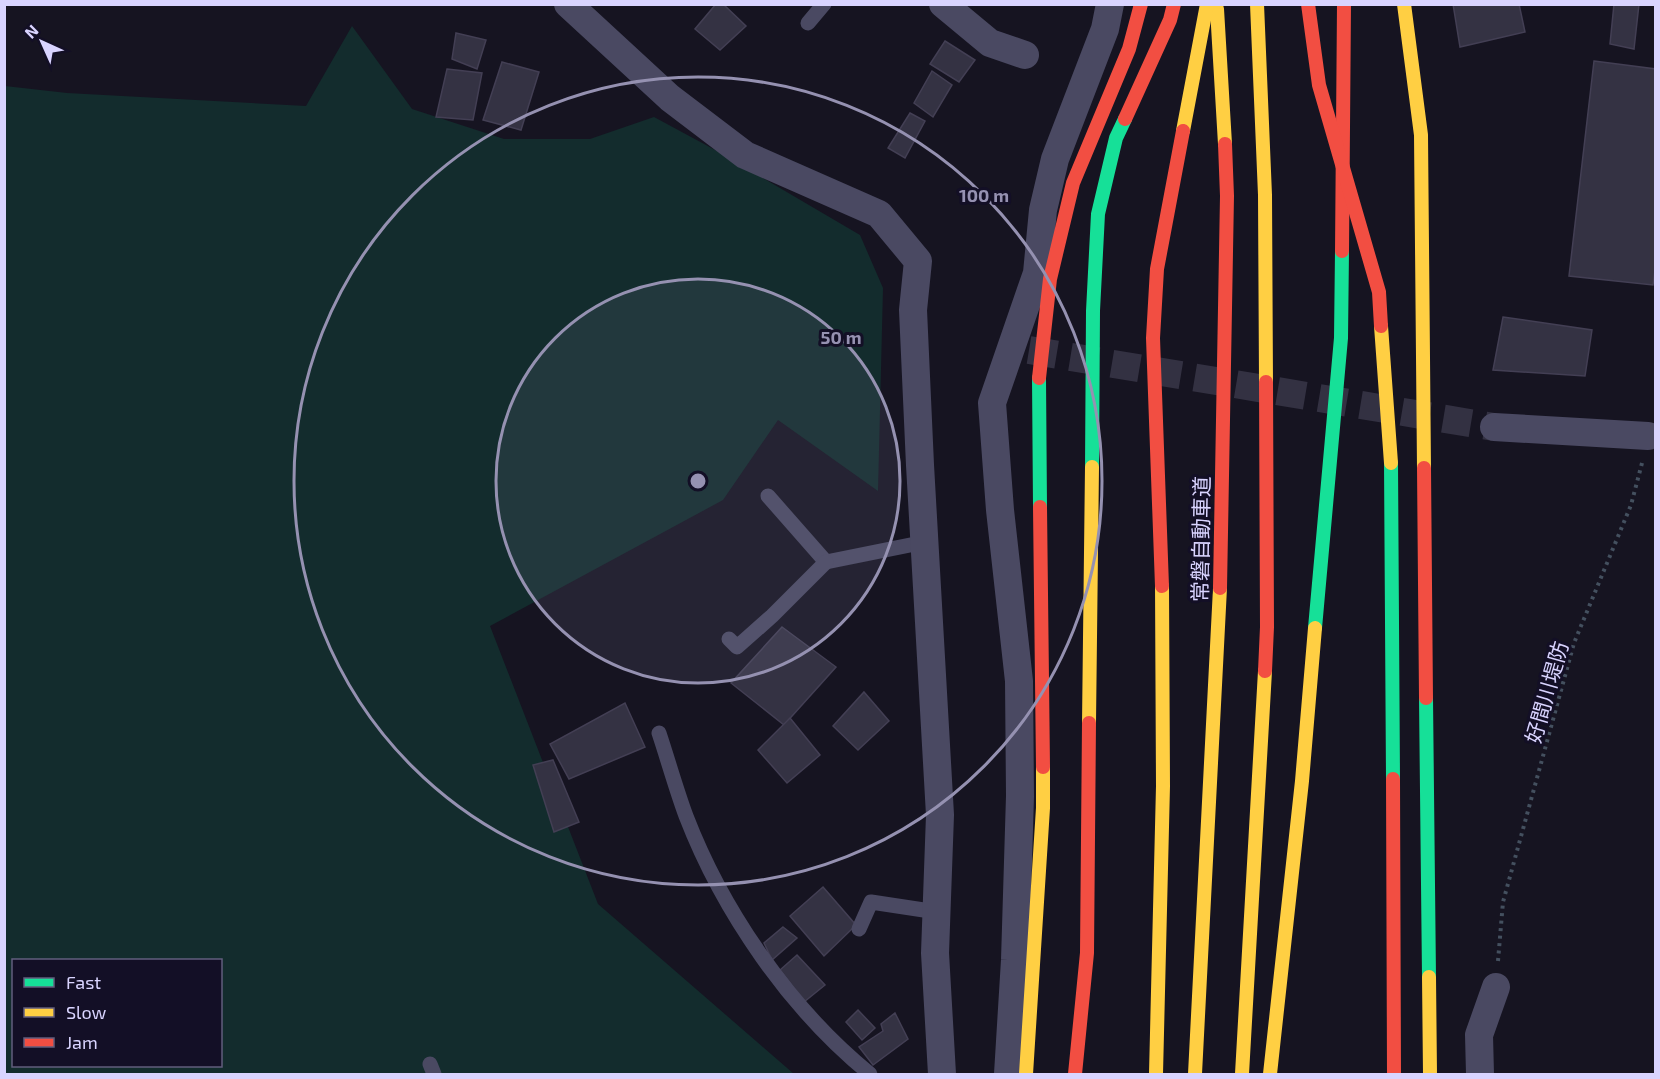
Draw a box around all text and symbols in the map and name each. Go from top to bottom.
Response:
north arrow [12,12,72,72]
text: N [20,20,42,42]
text: 100 m [959,184,1009,206]
text: 50 m [820,326,862,348]
centre of rings [688,471,708,491]
street label: 常磐自動車道 [1186,476,1214,602]
street label: 好間川堤防 [1520,638,1572,746]
legend [12,959,222,1067]
text: Fast [66,971,101,993]
text: Slow [66,1001,107,1023]
text: Jam [66,1031,98,1053]

